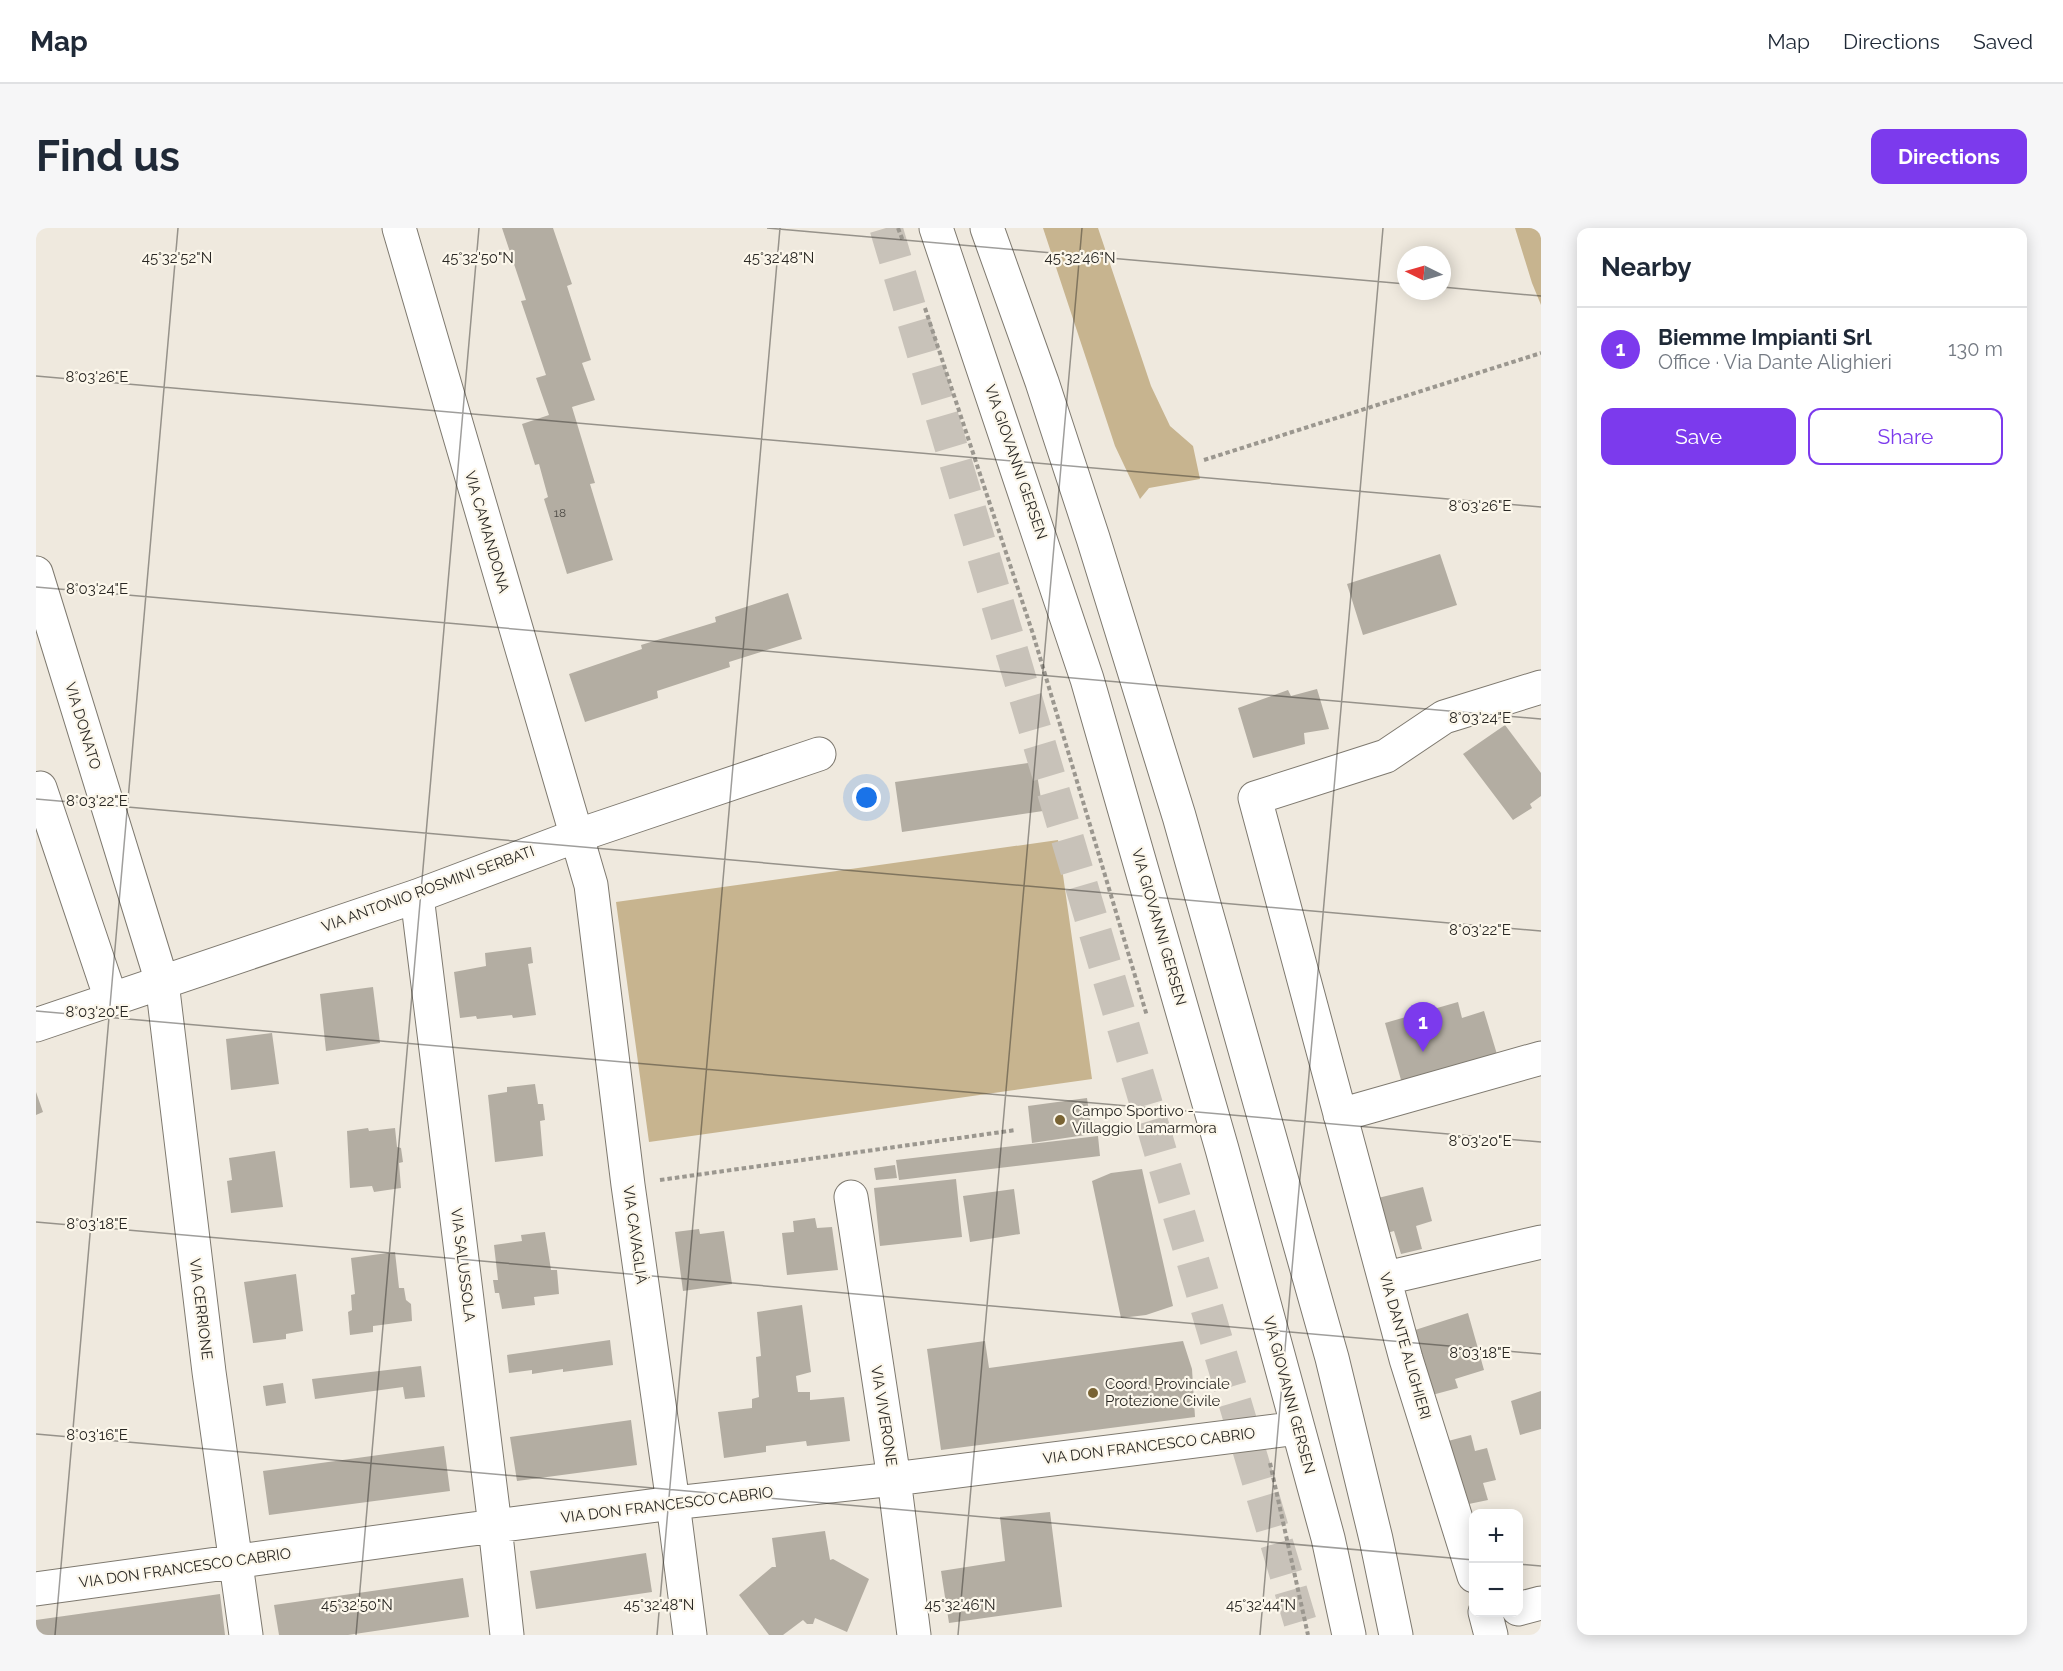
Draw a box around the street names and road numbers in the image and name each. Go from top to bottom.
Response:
street label: VIA GIOVANNI GERSEN [981,382,1051,542]
street label: VIA CAMANDONA [461,469,513,595]
street label: VIA DONATO [61,680,105,772]
street label: VIA ANTONIO ROSMINI SERBATI [319,842,537,936]
street label: VIA GIOVANNI GERSEN [1128,846,1190,1008]
street label: VIA CAVAGLIÀ [619,1185,651,1285]
street label: VIA SALUSSOLA [447,1207,479,1323]
street label: VIA CERRIONE [186,1257,216,1361]
street label: VIA DANTE ALIGHIERI [1375,1271,1435,1421]
street label: VIA GIOVANNI GERSEN [1259,1314,1319,1476]
street label: VIA VIVERONE [867,1364,901,1468]
street label: VIA DON FRANCESCO CABRIO [1042,1424,1256,1468]
street label: VIA DON FRANCESCO CABRIO [560,1483,774,1527]
street label: VIA DON FRANCESCO CABRIO [78,1544,292,1592]

